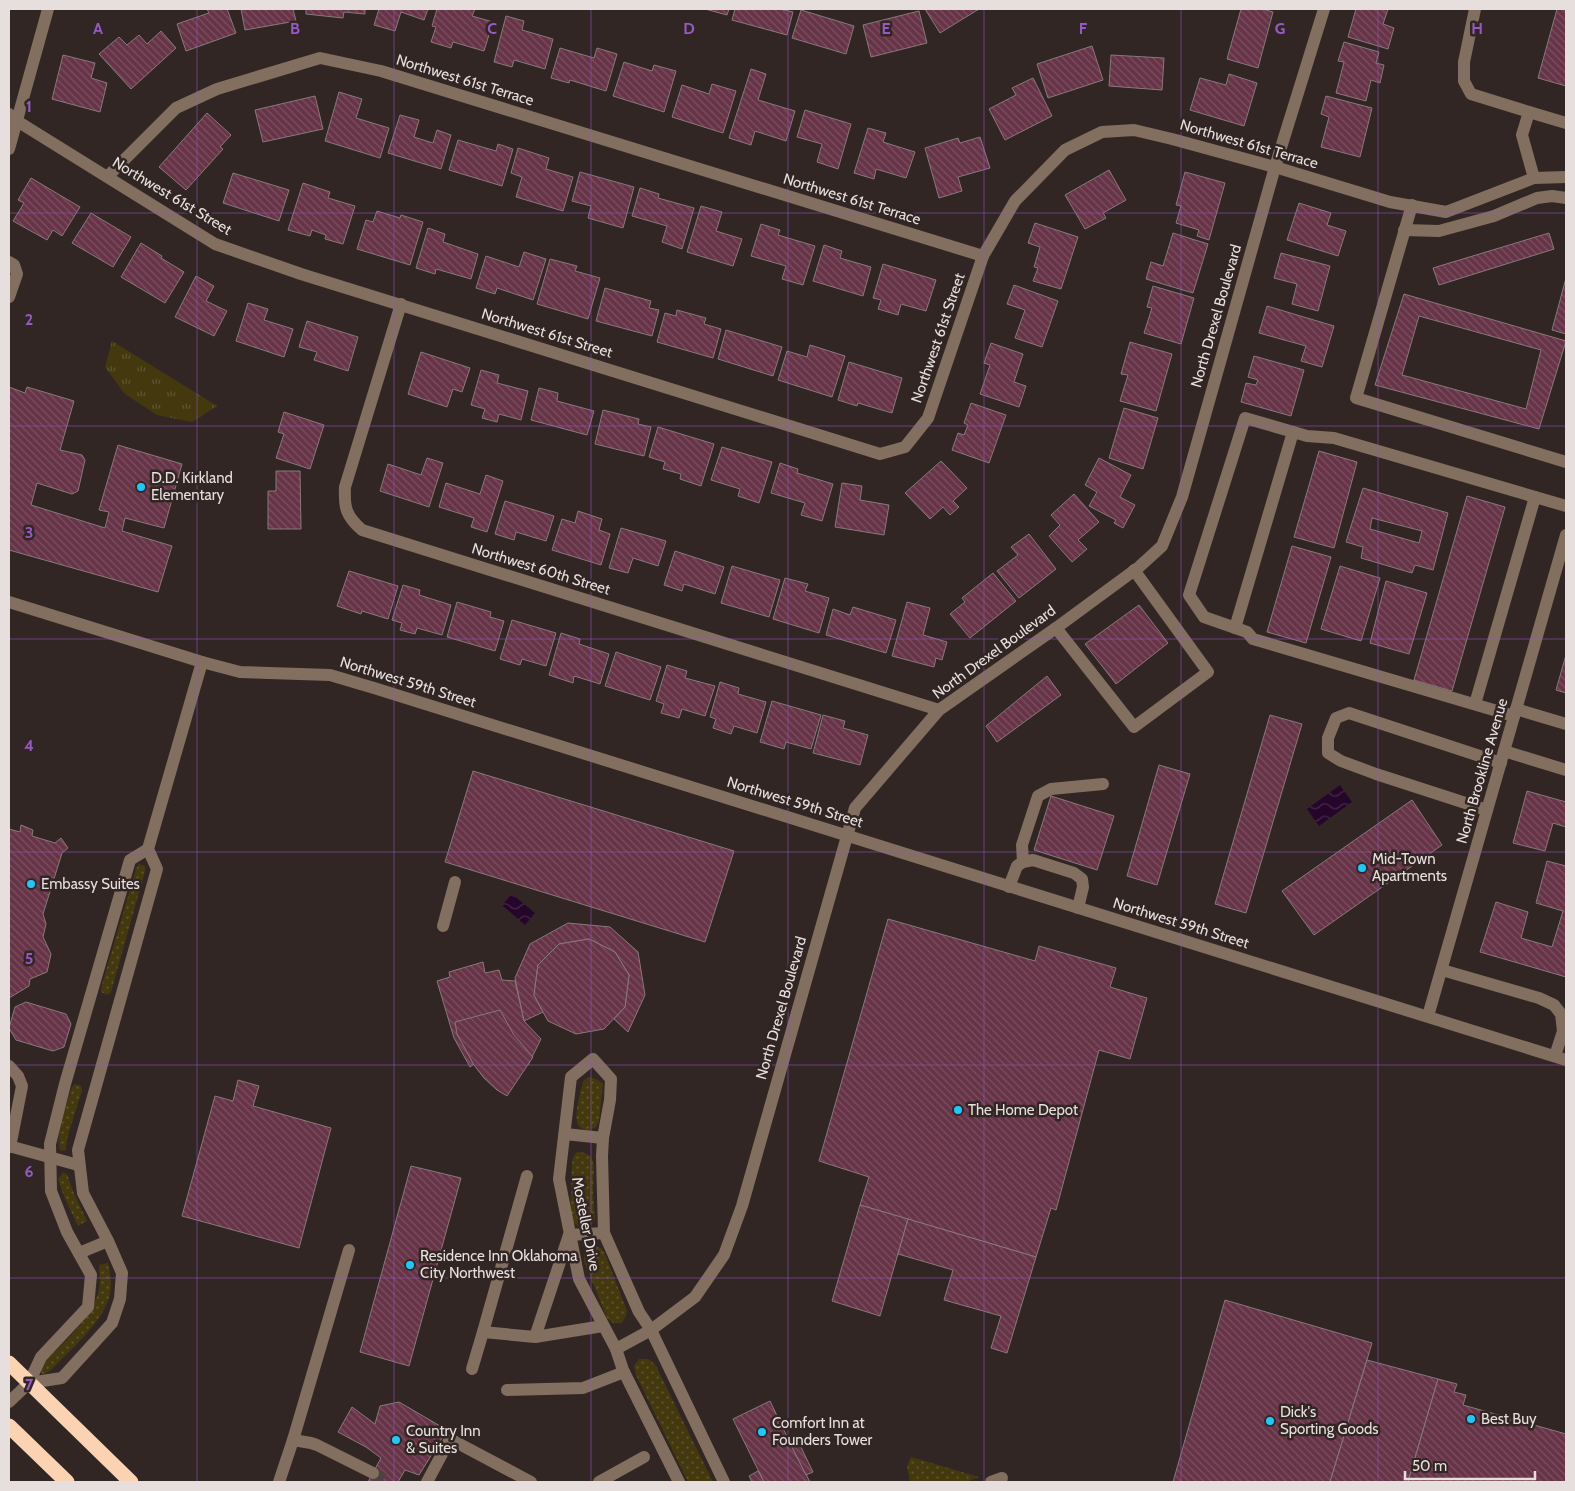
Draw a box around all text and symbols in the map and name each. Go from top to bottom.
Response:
text: A [93,19,103,38]
text: B [290,19,300,38]
text: C [487,19,497,38]
text: D [683,19,695,38]
text: E [881,19,891,38]
text: F [1079,19,1088,38]
text: G [1275,19,1285,38]
text: H [1471,19,1483,38]
street label: Northwest 61st Terrace [394,51,536,110]
text: 1 [26,97,32,116]
street label: Northwest 61st Terrace [1178,116,1320,172]
street label: Northwest 61st Street [109,153,235,239]
street label: Northwest 61st Terrace [781,170,923,229]
street label: North Drexel Boulevard [1187,242,1245,390]
street label: Northwest 61st Street [907,271,969,405]
street label: Northwest 61st Street [479,305,615,361]
text: 2 [25,310,33,329]
place label: D.D. Kirkland Elementary [151,469,233,504]
marker: D.D. Kirkland Elementary [135,481,147,493]
text: 3 [25,523,33,542]
street label: Northwest 60th Street [470,539,612,599]
street label: North Drexel Boulevard [929,601,1059,703]
street label: Northwest 59th Street [338,653,478,711]
street label: North Brookline Avenue [1453,696,1511,846]
text: 4 [24,736,34,755]
street label: Northwest 59th Street [725,773,865,831]
place label: Mid-Town Apartments [1372,850,1447,885]
marker: Mid-Town Apartments [1356,862,1368,874]
place label: Embassy Suites [41,875,140,893]
marker: Embassy Suites [25,878,37,890]
street label: Northwest 59th Street [1111,894,1251,952]
street label: North Drexel Boulevard [752,934,810,1082]
text: 5 [25,949,33,968]
place label: The Home Depot [968,1101,1078,1119]
marker: The Home Depot [952,1104,964,1116]
text: 6 [25,1162,34,1181]
street label: Mosteller Drive [568,1175,604,1273]
place label: Residence Inn Oklahoma City Northwest [420,1247,578,1282]
marker: Residence Inn Oklahoma City Northwest [404,1259,416,1271]
text: 7 [25,1375,34,1394]
place label: Dick's Sporting Goods [1280,1403,1379,1438]
place label: Best Buy [1481,1410,1537,1428]
marker: Best Buy [1465,1413,1477,1425]
place label: Comfort Inn at Founders Tower [772,1414,872,1449]
marker: Dick's Sporting Goods [1264,1415,1276,1427]
place label: Country Inn & Suites [406,1422,481,1457]
marker: Comfort Inn at Founders Tower [756,1426,768,1438]
marker: Country Inn & Suites [390,1434,402,1446]
scale bar [1405,1448,1535,1480]
text: 50 m [1412,1457,1447,1475]

